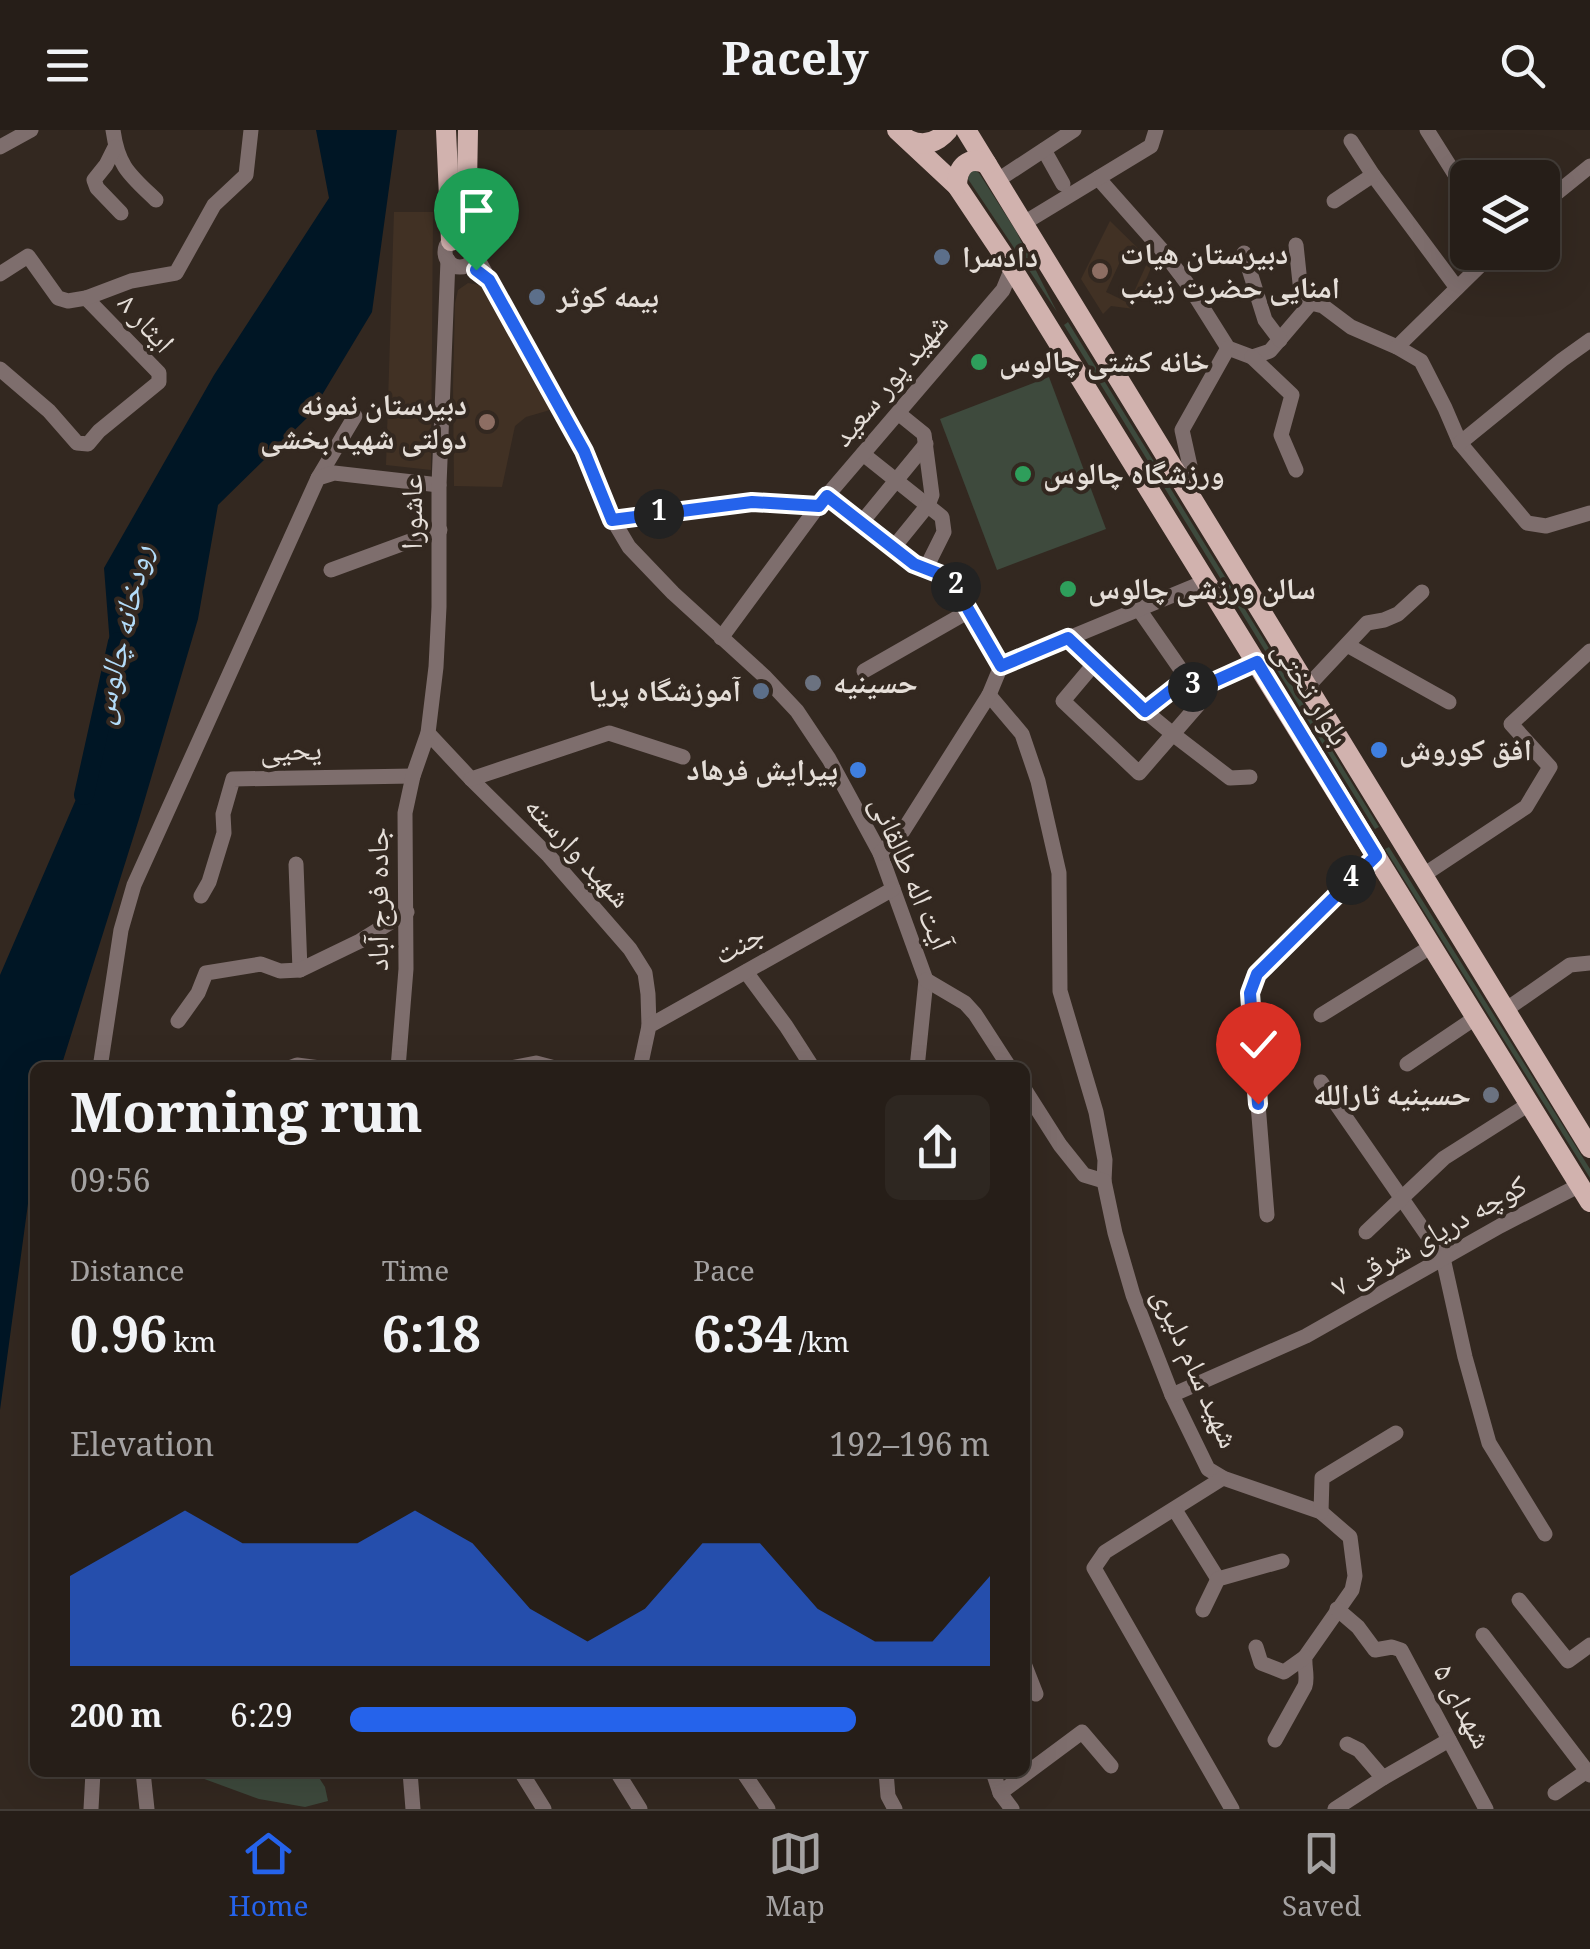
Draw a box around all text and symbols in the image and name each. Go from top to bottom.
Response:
text: Pacely [721,27,869,104]
icon: menu [40,38,95,93]
icon: search [1495,38,1550,93]
map controls [1450,160,1560,270]
button: layers [1450,160,1560,270]
pin [434,168,519,271]
icon: arrive [449,183,504,238]
place label: دبیرستان هیات امنایی حضرت زینب [1120,232,1340,317]
place label: دادسرا [962,235,1038,286]
marker: دادسرا [931,246,953,268]
marker: دبیرستان هیات امنایی حضرت زینب [1089,260,1111,282]
place label: بیمه کوثر [555,275,659,326]
street label: ایثار ۸ [102,283,185,367]
marker: بیمه کوثر [526,286,548,308]
street label: شهید پور سعید [821,304,964,461]
place label: خانه کشتی چالوس [999,340,1209,391]
marker: خانه کشتی چالوس [968,351,990,373]
place label: دبیرستان نمونه دولتی شهید بخشی [260,383,467,468]
marker: دبیرستان نمونه دولتی شهید بخشی [476,411,498,433]
place label: ورزشگاه چالوس [1043,452,1225,503]
marker: ورزشگاه چالوس [1012,463,1034,485]
street label: عاشورا [390,474,441,550]
pin: 1 [634,489,684,539]
text: 1 [651,490,667,538]
water label: رودخانه چالوس [78,540,172,730]
pin: 2 [931,562,981,612]
text: 2 [948,563,964,611]
place label: سالن ورزشی چالوس [1088,567,1316,618]
marker: سالن ورزشی چالوس [1057,578,1079,600]
street label: بلوار تختی [1255,632,1361,758]
place label: حسینیه [833,661,918,712]
pin: 3 [1168,662,1218,712]
text: 3 [1185,663,1201,711]
place label: آموزشگاه پریا [588,669,742,720]
marker: حسینیه [802,672,824,694]
marker: آموزشگاه پریا [750,680,772,702]
street label: یحیی [260,727,322,780]
place label: افق کوروش [1399,728,1532,779]
marker: افق کوروش [1368,739,1390,761]
place label: پیرایش فرهاد [687,748,838,799]
marker: پیرایش فرهاد [847,759,869,781]
street label: شهید وارسته [509,786,642,923]
street label: آیت اله طالقانی [852,789,964,961]
street label: جاده فرج آباد [356,827,407,971]
pin: 4 [1326,855,1376,905]
text: 4 [1343,856,1359,904]
street label: جنت [705,912,776,982]
pin [1216,1002,1301,1105]
icon: check [1231,1017,1286,1072]
text: Morning run [70,1073,423,1167]
place label: حسینیه ثارالله [1313,1073,1471,1124]
marker: حسینیه ثارالله [1480,1084,1502,1106]
button: share [885,1095,990,1200]
text: 09:56 [70,1158,151,1212]
street label: کوچه دریای شرقی ۷ [1323,1164,1538,1314]
text: Distance [70,1251,184,1299]
text: Time [382,1251,449,1299]
text: Pace [693,1251,755,1299]
street label: شهید سام دلیری [1135,1281,1251,1458]
text: 0.96 [70,1299,167,1384]
text: 6:18 [382,1299,481,1384]
text: 6:34 [693,1299,792,1384]
text: km [167,1322,216,1370]
text: /km [792,1322,849,1370]
text: Elevation [70,1422,214,1476]
text: 192–196 m [829,1422,990,1476]
street label: شهدای ۵ [1416,1655,1504,1760]
text: 200 m [70,1693,162,1747]
text: 6:29 [230,1693,293,1747]
tab: Home [229,1826,308,1934]
tab: Map [766,1826,825,1934]
tab: Saved [1282,1826,1361,1934]

